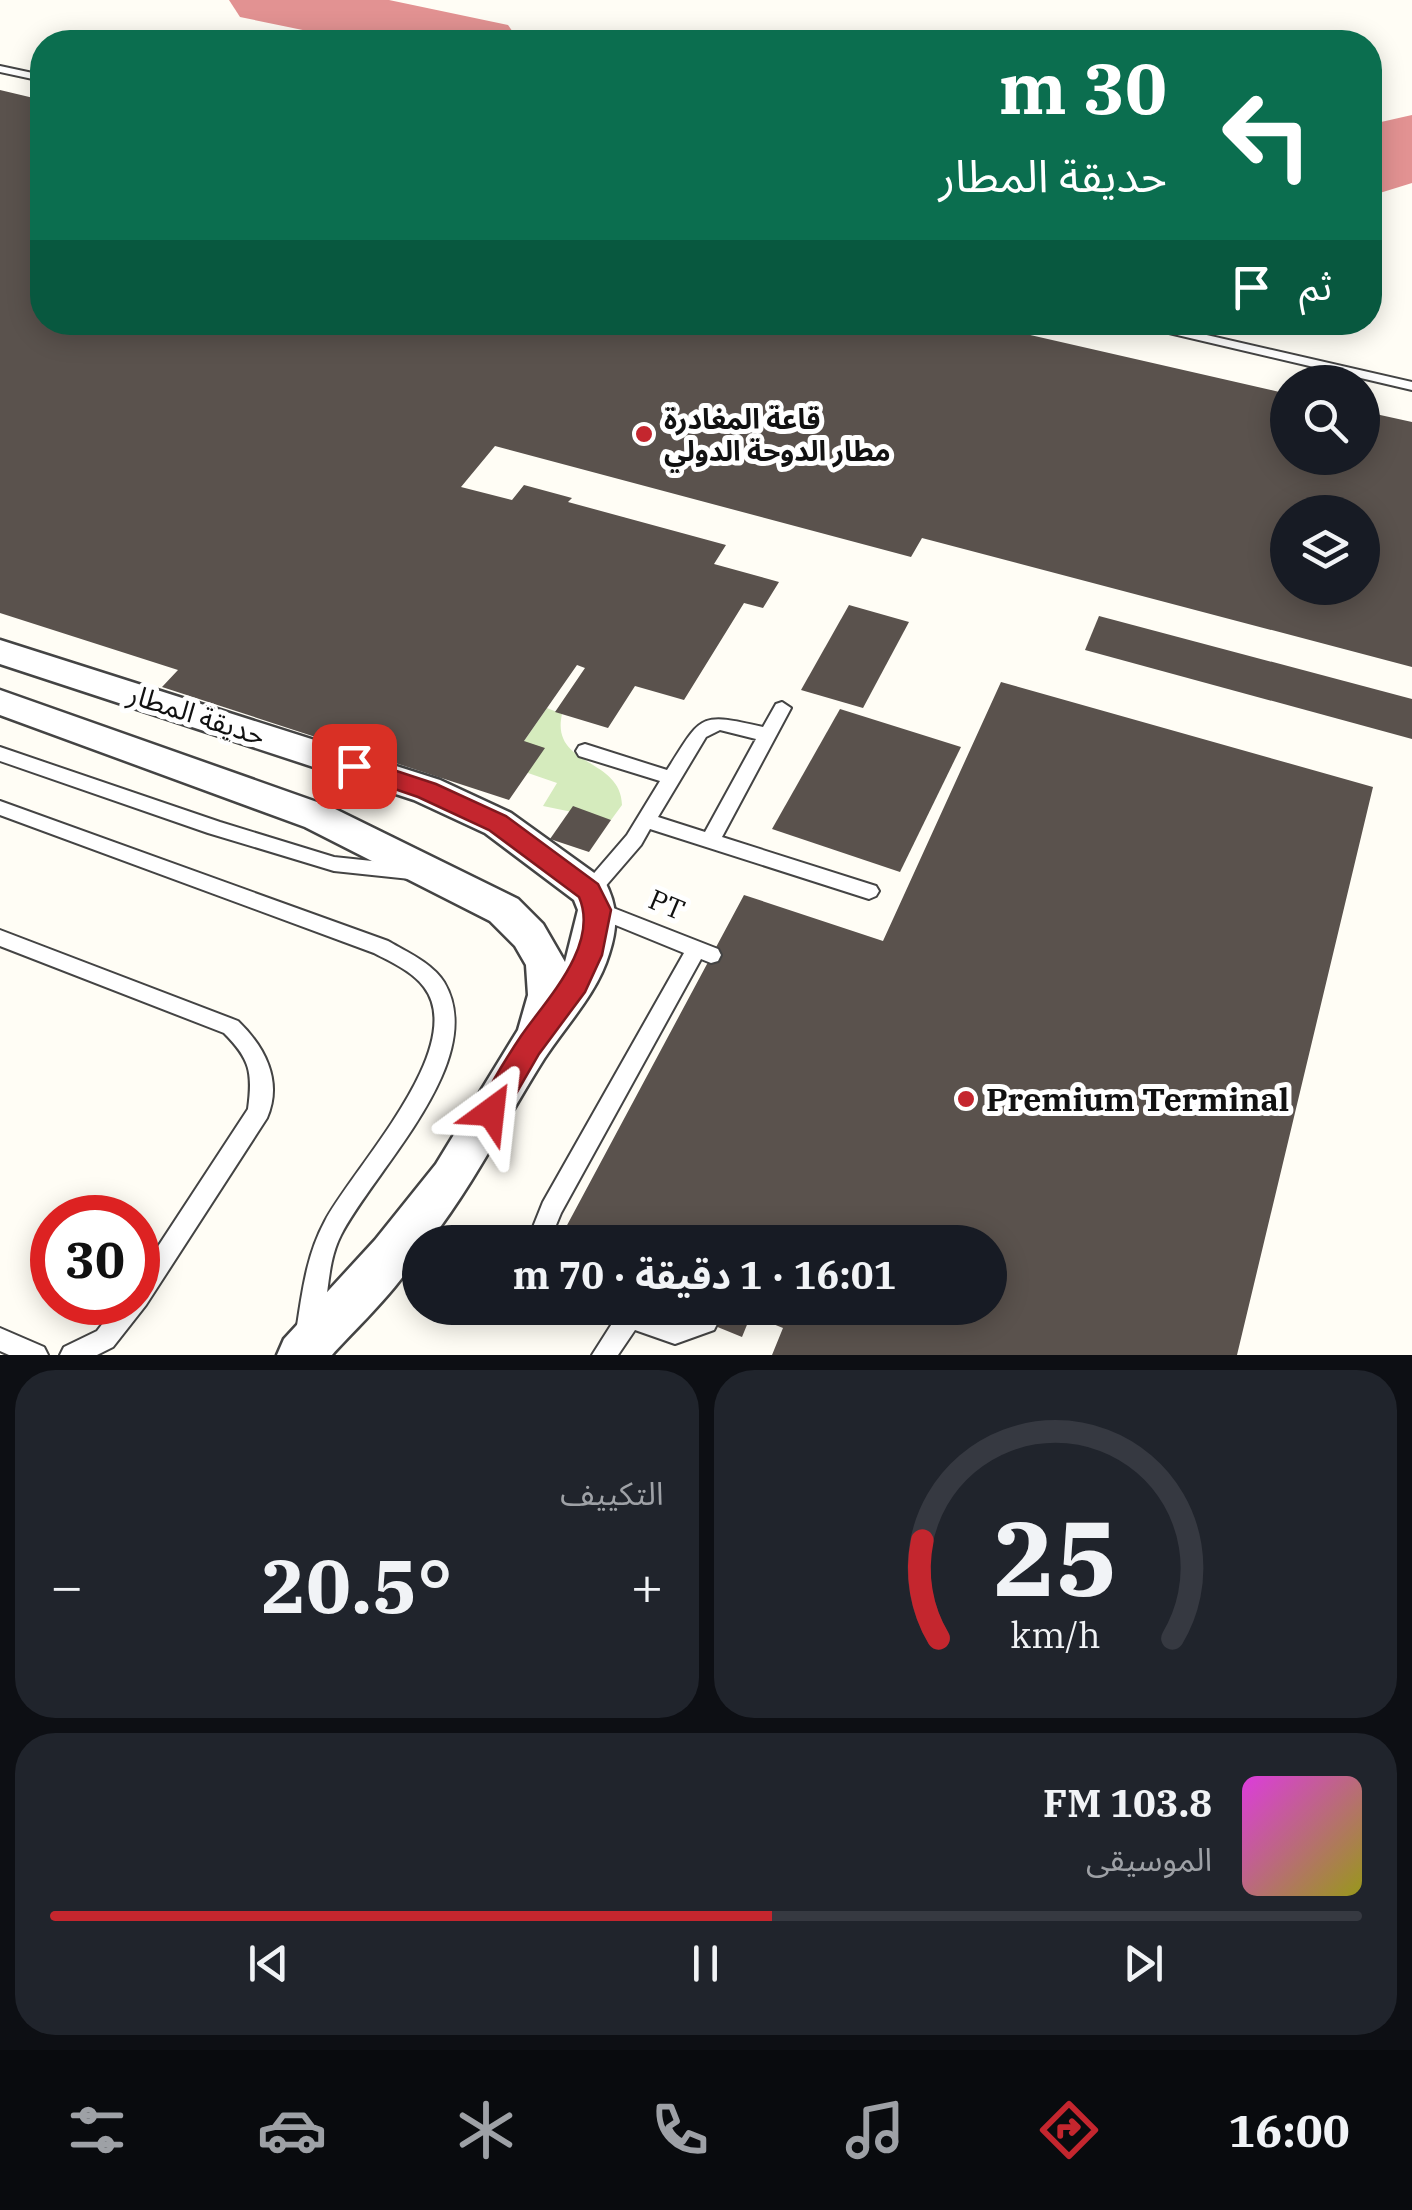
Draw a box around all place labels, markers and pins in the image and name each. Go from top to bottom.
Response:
place label: قاعة المغادرة مطار الدوحة الدولي [664,400,891,473]
marker: قاعة المغادرة مطار الدوحة الدولي [633,423,655,445]
pin [312,724,397,809]
place label: Premium Terminal [986,1078,1289,1120]
marker: Premium Terminal [955,1088,977,1110]

